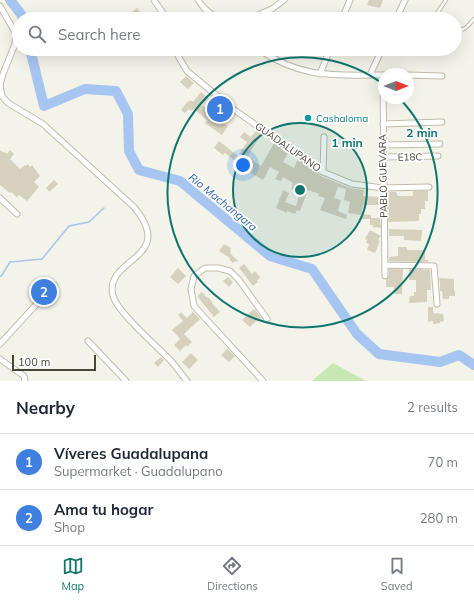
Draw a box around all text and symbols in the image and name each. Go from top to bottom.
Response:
search box [12,12,462,56]
icon: search [26,23,48,45]
text: Search here [58,25,140,44]
north arrow [378,68,414,104]
pin: 1 [207,94,233,124]
place label: Cashaloma [316,112,368,125]
marker: Cashaloma [303,113,313,123]
street label: GUADALUPANO [253,119,324,175]
text: 2 min [406,125,438,140]
street label: PABLO GUEVARA [376,133,390,218]
text: 1 min [331,135,363,150]
street label: E18C [398,150,423,164]
your location [233,155,253,175]
water label: Rio Machangara [186,170,260,234]
centre of rings [293,183,307,197]
pin: 2 [31,277,57,307]
scale bar [12,353,96,372]
text: 100 m [18,355,50,369]
text: Nearby [16,397,75,418]
text: 2 results [407,399,458,415]
text: Víveres Guadalupana [54,444,208,463]
text: 1 [25,454,33,470]
text: 70 m [428,454,458,470]
text: Supermarket · Guadalupano [54,463,223,479]
text: Ama tu hogar [54,500,153,519]
text: 2 [25,510,33,526]
text: 280 m [420,510,458,526]
text: Shop [54,519,85,535]
tab: Map [61,555,84,593]
tab: Directions [207,555,258,593]
tab: Saved [381,555,413,593]

